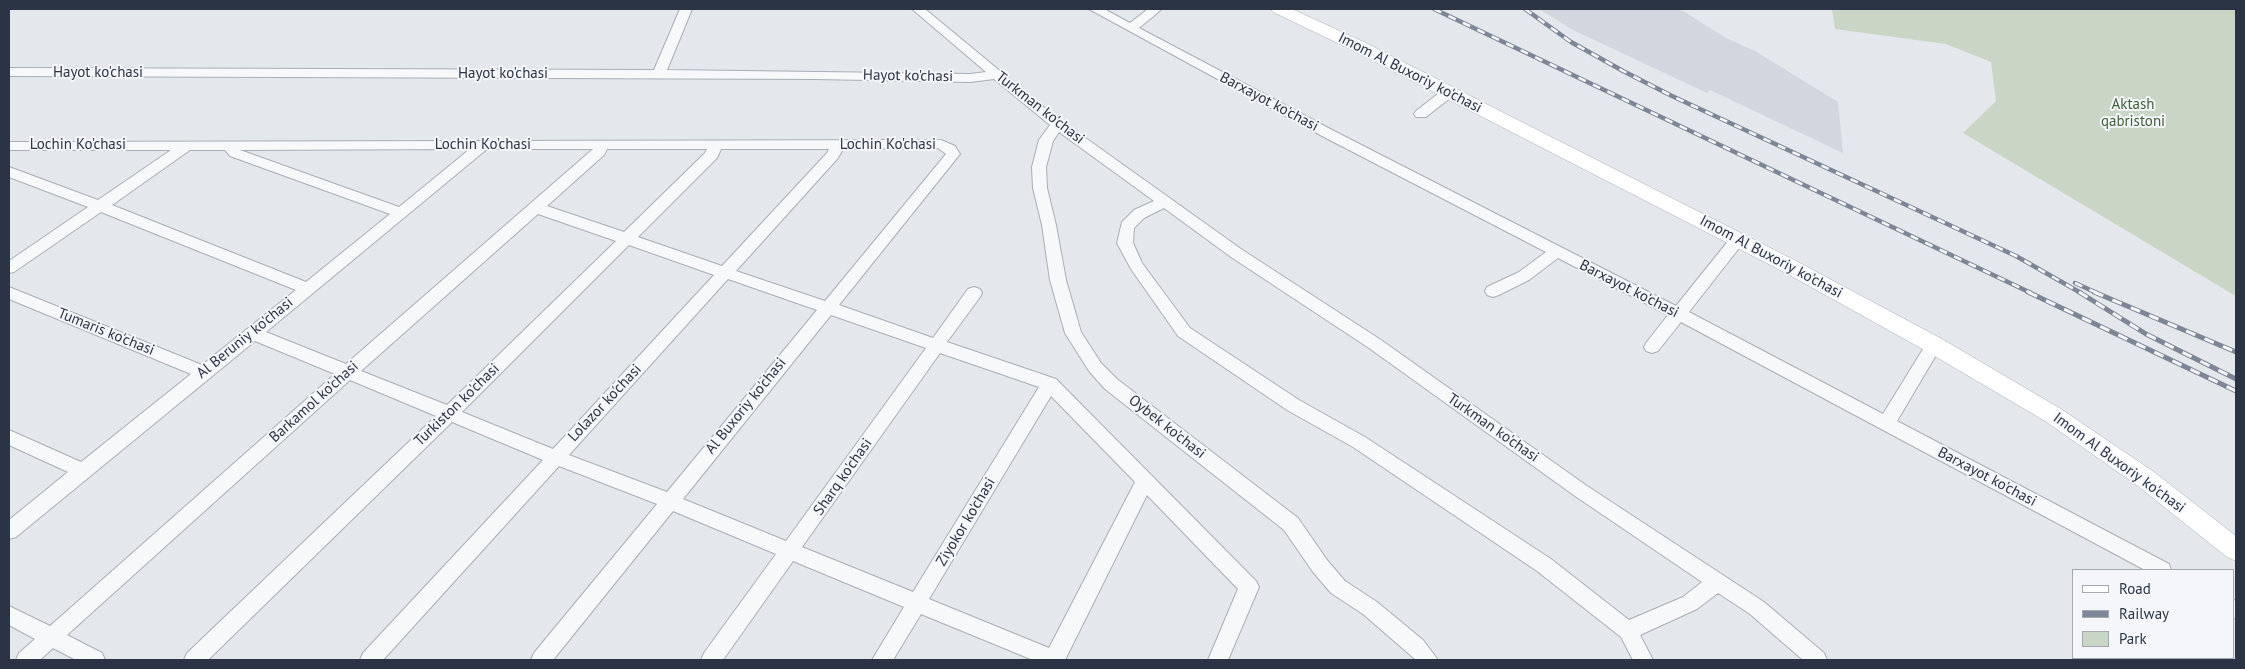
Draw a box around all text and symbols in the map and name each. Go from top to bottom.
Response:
street label: Imom Al Buxoriy ko'chasi [1335,29,1485,117]
street label: Hayot ko'chasi [53,64,143,82]
street label: Hayot ko'chasi [458,65,548,83]
street label: Hayot ko'chasi [863,66,953,86]
street label: Turkman ko'chasi [992,68,1088,148]
street label: Barxayot ko'chasi [1217,68,1321,136]
park label: Aktash qabristoni [2101,96,2165,131]
street label: Lochin Ko'chasi [30,136,126,154]
street label: Lochin Ko'chasi [435,136,531,154]
street label: Lochin Ko'chasi [840,136,936,154]
street label: Imom Al Buxoriy ko'chasi [1697,212,1845,302]
street label: Barxayot ko'chasi [1576,256,1682,322]
street label: Al Beruniy ko'chasi [193,294,297,382]
street label: Tumaris ko'chasi [55,304,157,360]
street label: Al Buxoriy ko'chasi [702,354,790,458]
street label: Barkamol ko'chasi [266,357,362,447]
street label: Turkiston ko'chasi [411,360,503,450]
street label: Lolazor ko'chasi [565,361,645,445]
street label: Turkman ko'chasi [1444,390,1542,466]
street label: Oybek ko'chasi [1125,391,1209,463]
street label: Imom Al Buxoriy ko'chasi [2049,409,2189,517]
street label: Sharq ko'chasi [810,435,876,519]
street label: Barxayot ko'chasi [1935,443,2039,511]
street label: Ziyokor ko'chasi [933,475,999,569]
legend [2072,569,2235,659]
text: Road [2119,579,2151,598]
text: Railway [2119,604,2169,623]
text: Park [2119,629,2147,648]

